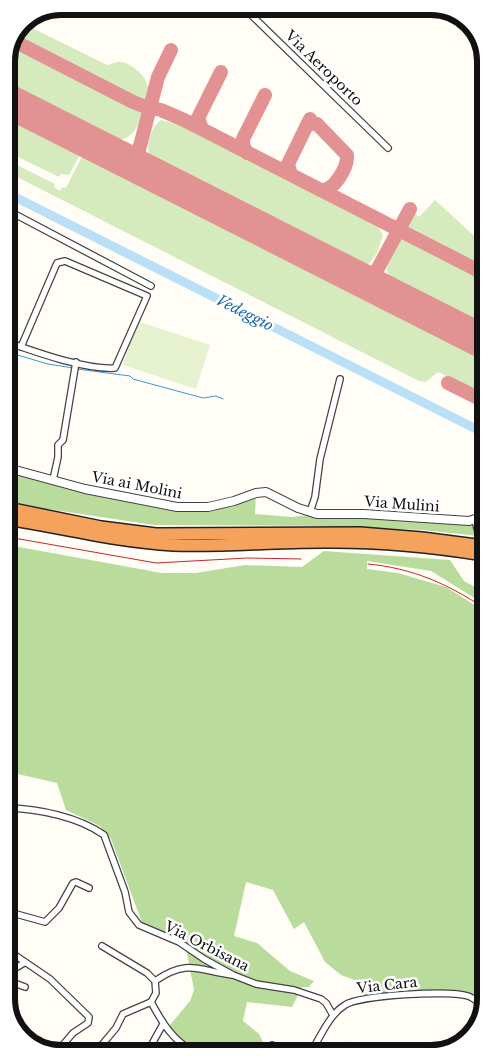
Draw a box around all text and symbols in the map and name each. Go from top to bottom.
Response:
street label: Via Aeroporto [281,26,366,109]
water label: Vedeggio [214,290,277,335]
street label: Via ai Molini [89,467,184,503]
street label: Via Mulini [363,492,440,516]
street label: Via Orbisana [161,917,253,975]
street label: Via Cara [355,973,418,997]

